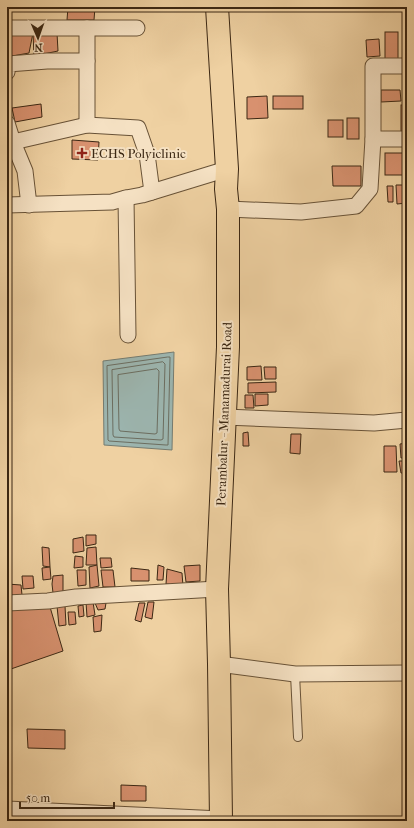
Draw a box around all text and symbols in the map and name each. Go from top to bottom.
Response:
north arrow [18,18,58,58]
text: N [33,41,43,54]
place label: ECHS Polyiclinic [91,146,186,161]
marker: ECHS Polyiclinic [76,147,88,159]
street label: Perambalur - Manamadurai Road [213,321,235,506]
scale bar [20,784,114,810]
text: 50 m [26,791,50,805]

